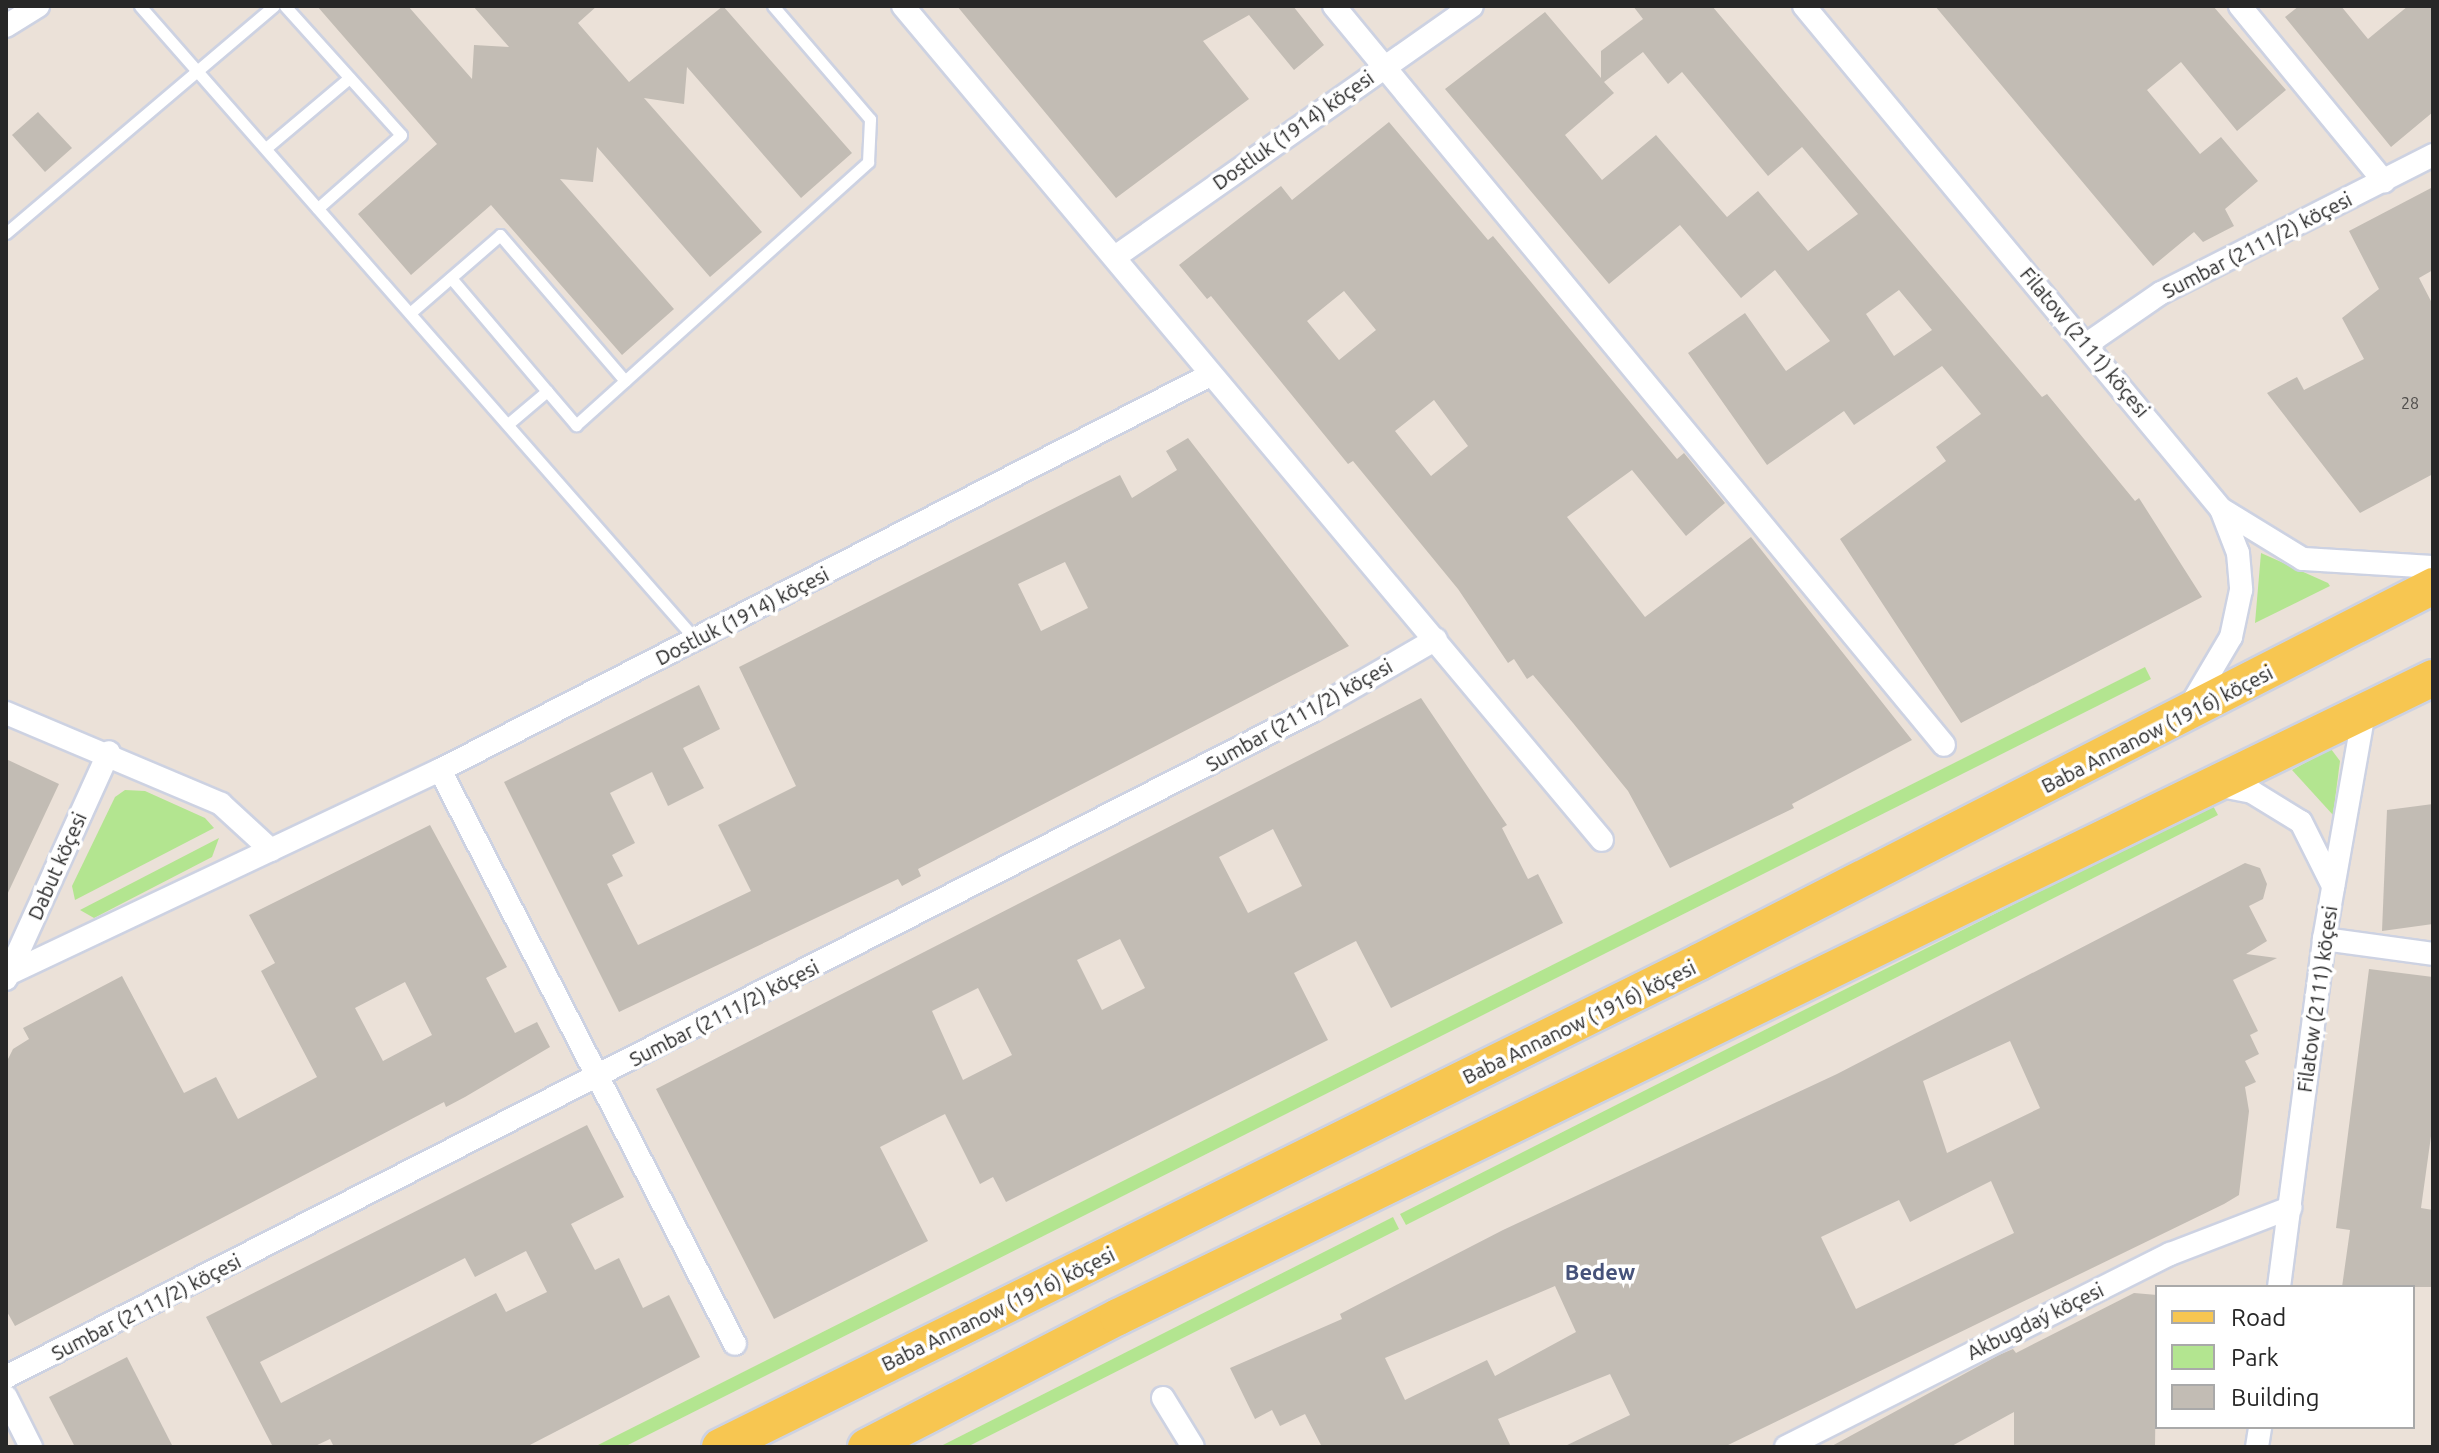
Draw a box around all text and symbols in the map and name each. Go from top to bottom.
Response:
street label: Dostluk (1914) köçesi [1208,65,1378,195]
street label: Sumbar (2111/2) köçesi [2158,187,2356,303]
street label: Filatow (2111) köçesi [2015,262,2155,422]
house number: 28 [2401,393,2419,413]
street label: Dostluk (1914) köçesi [651,562,833,670]
street label: Sumbar (2111/2) köçesi [1202,654,1396,776]
street label: Baba Annanow (1916) köçesi [2037,660,2277,798]
street label: Dabut köçesi [23,809,91,923]
street label: Filatow (2111) köçesi [2292,904,2342,1094]
street label: Sumbar (2111/2) köçesi [625,955,823,1071]
street label: Baba Annanow (1916) köçesi [1459,955,1699,1089]
street label: Baba Annanow (1916) köçesi [878,1242,1118,1376]
street label: Sumbar (2111/2) köçesi [47,1249,245,1365]
district label: Bedew [1565,1259,1635,1285]
street label: Akbugdaý köçesi [1963,1278,2107,1364]
legend [2155,1285,2415,1429]
text: Road [2231,1304,2286,1331]
text: Park [2231,1344,2279,1371]
text: Building [2231,1384,2319,1411]

